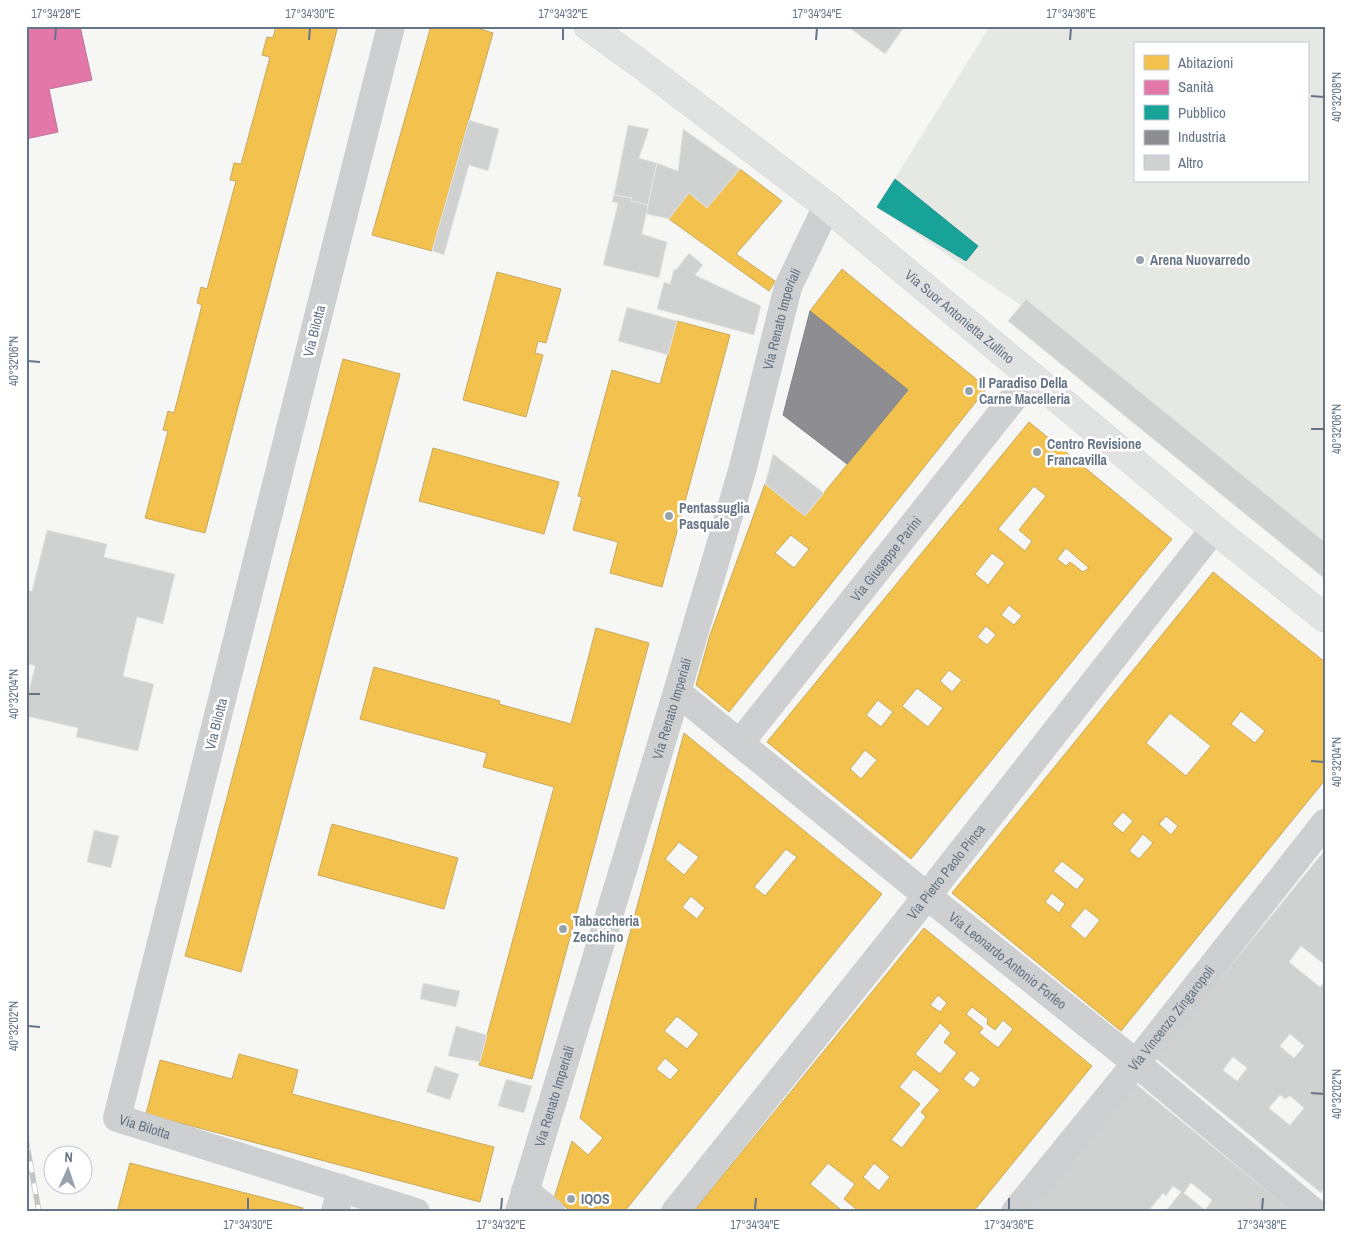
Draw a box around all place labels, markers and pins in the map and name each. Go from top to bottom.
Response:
place label: Arena Nuovarredo [1150,251,1250,269]
marker: Arena Nuovarredo [1134,254,1146,266]
place label: Il Paradiso Della Carne Macelleria [979,374,1071,408]
marker: Il Paradiso Della Carne Macelleria [963,385,975,397]
place label: Centro Revisione Francavilla [1047,435,1141,469]
marker: Centro Revisione Francavilla [1031,446,1043,458]
place label: Pentassuglia Pasquale [679,499,750,533]
marker: Pentassuglia Pasquale [663,510,675,522]
place label: Tabaccheria Zecchino [573,912,640,946]
marker: Tabaccheria Zecchino [557,923,569,935]
place label: IQOS [581,1190,610,1208]
marker: IQOS [565,1193,577,1205]

